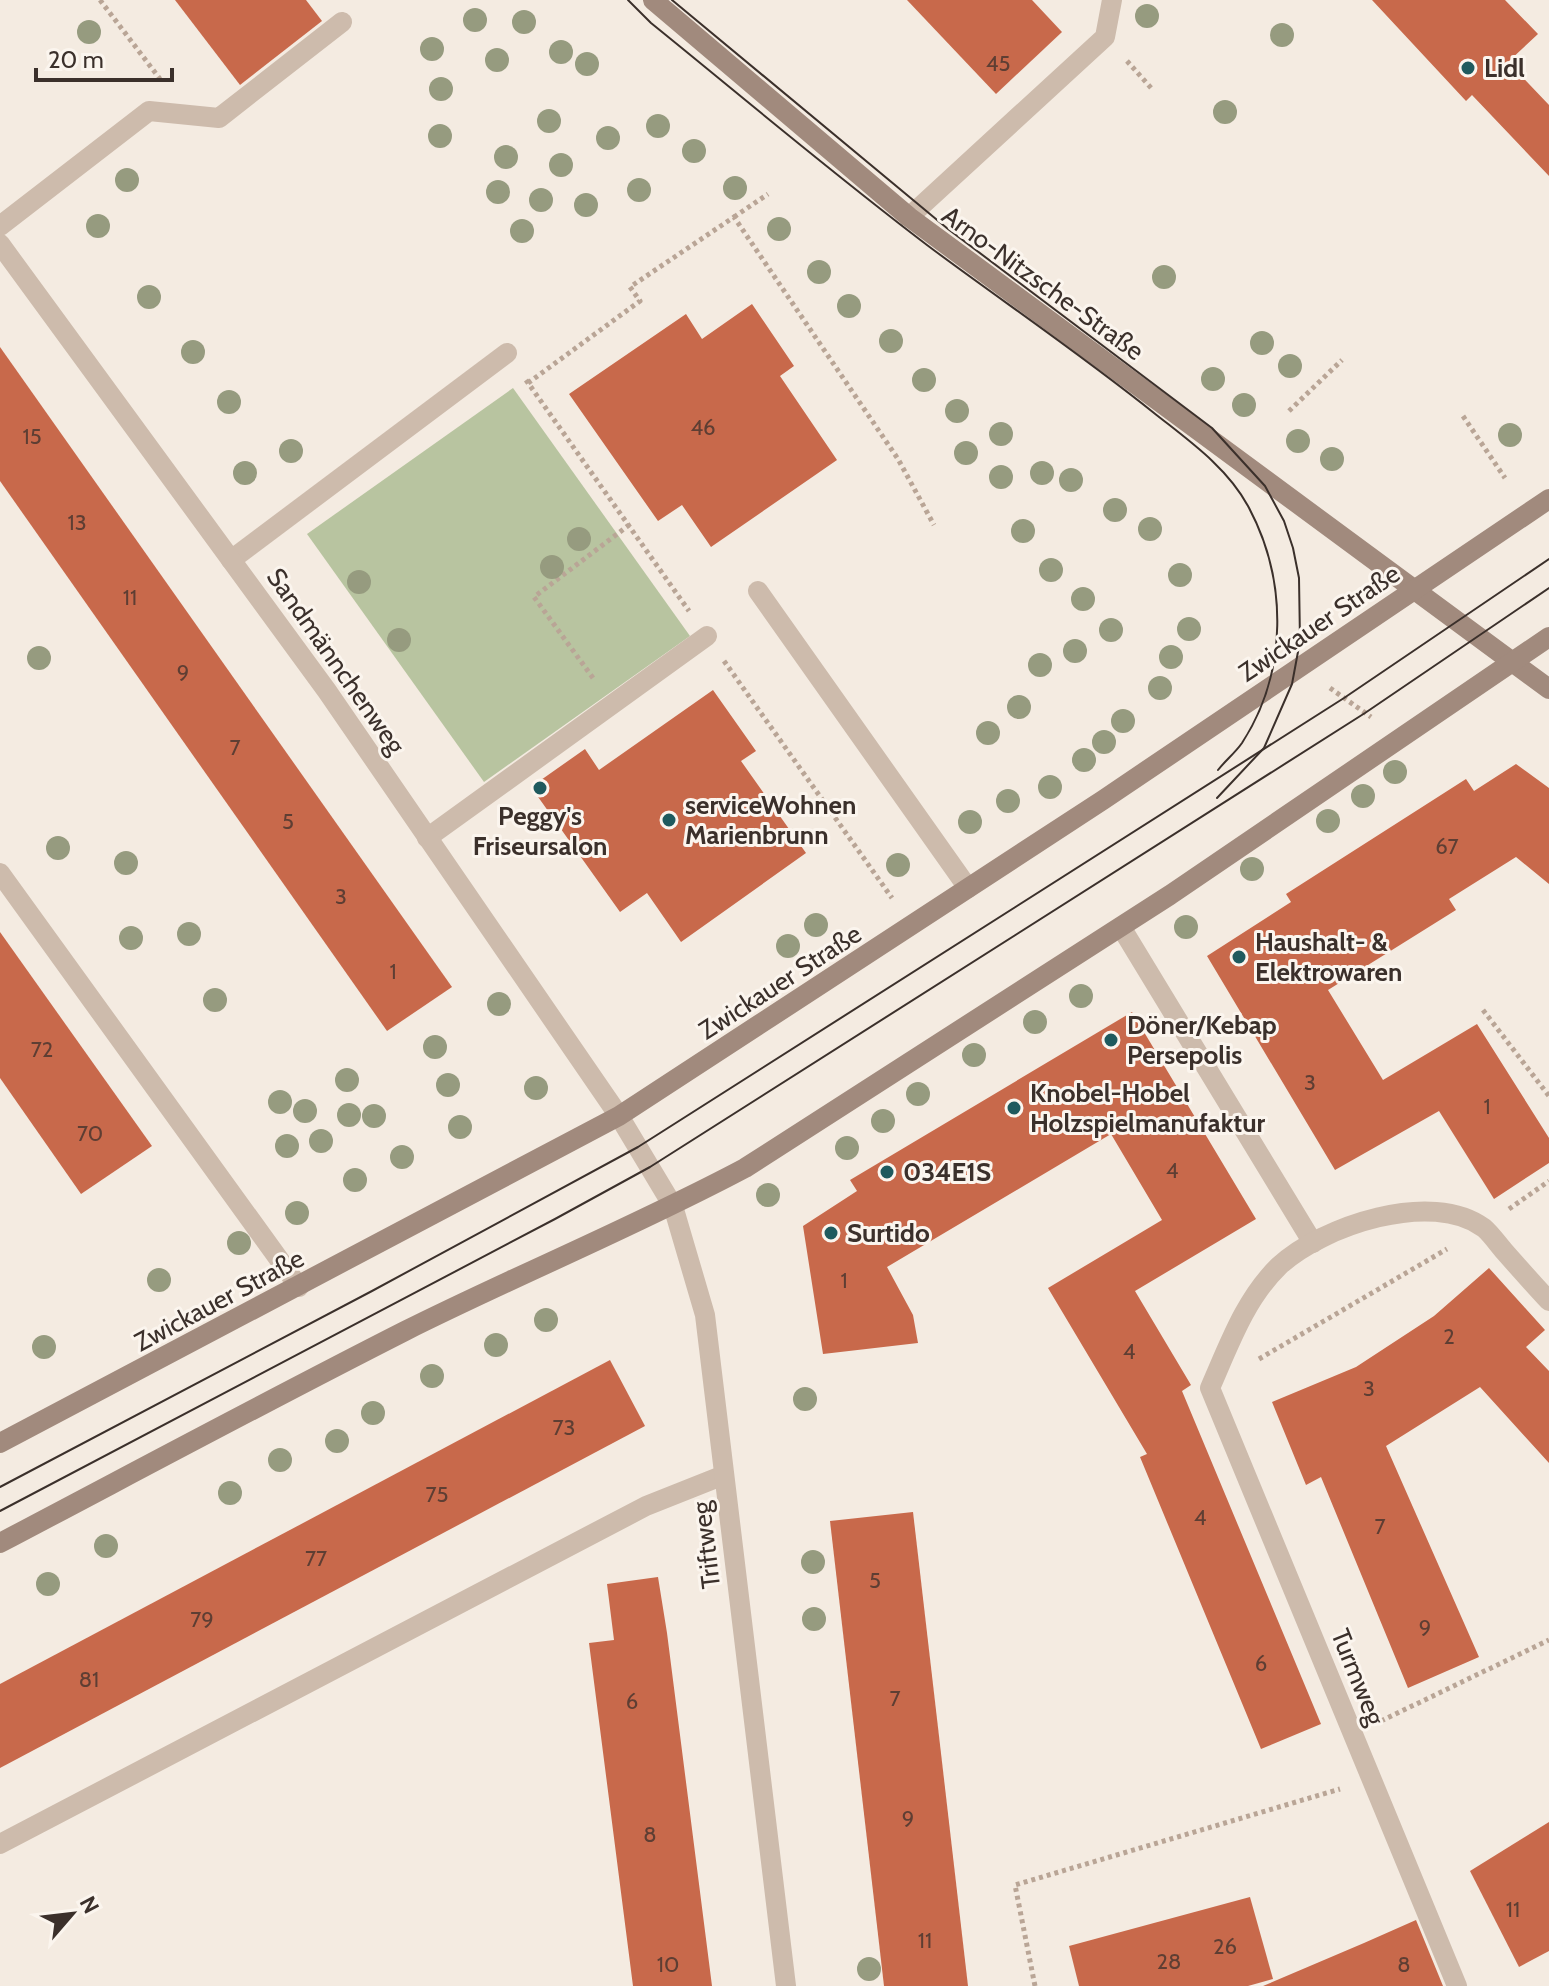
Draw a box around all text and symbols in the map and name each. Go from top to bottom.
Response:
scale bar [36,32,172,82]
text: 20 m [48,45,104,74]
house number: 45 [986,50,1010,77]
place label: Lidl [1484,52,1525,84]
marker: Lidl [1459,59,1477,77]
street label: Arno-Nitzsche-Straße [936,199,1150,367]
house number: 46 [690,414,716,441]
house number: 15 [22,423,42,450]
house number: 13 [67,509,87,536]
street label: Zwickauer Straße [1232,557,1406,689]
street label: Sandmännchenweg [260,562,413,761]
house number: 11 [123,584,137,611]
house number: 9 [177,659,189,686]
house number: 7 [229,734,241,761]
marker: Peggy's Friseursalon [531,779,549,797]
place label: serviceWohnen Marienbrunn [685,789,856,851]
place label: Peggy's Friseursalon [473,800,607,862]
house number: 5 [282,808,294,835]
marker: serviceWohnen Marienbrunn [660,811,678,829]
house number: 67 [1435,833,1459,860]
house number: 3 [335,883,347,910]
street label: Zwickauer Straße [693,918,867,1046]
place label: Haushalt- & Elektrowaren [1255,926,1402,988]
marker: Haushalt- & Elektrowaren [1230,948,1248,966]
house number: 1 [389,958,397,985]
place label: Döner/Kebap Persepolis [1127,1009,1277,1071]
marker: Döner/Kebap Persepolis [1102,1031,1120,1049]
house number: 72 [31,1036,53,1063]
house number: 3 [1304,1069,1316,1096]
place label: Knobel-Hobel Holzspielmanufaktur [1030,1077,1266,1139]
house number: 1 [1483,1093,1491,1120]
marker: Knobel-Hobel Holzspielmanufaktur [1005,1099,1023,1117]
house number: 70 [77,1120,103,1147]
place label: 034E1S [903,1156,991,1188]
house number: 4 [1166,1157,1179,1184]
marker: 034E1S [878,1163,896,1181]
place label: Surtido [847,1217,930,1249]
marker: Surtido [822,1224,840,1242]
street label: Zwickauer Straße [129,1242,309,1358]
house number: 1 [840,1267,848,1294]
house number: 2 [1443,1323,1455,1350]
house number: 4 [1123,1338,1136,1365]
house number: 3 [1363,1375,1375,1402]
house number: 73 [553,1414,575,1441]
house number: 75 [426,1481,448,1508]
street label: Triftweg [685,1499,727,1590]
house number: 4 [1194,1504,1207,1531]
house number: 7 [1374,1513,1386,1540]
house number: 77 [305,1545,327,1572]
house number: 5 [869,1567,881,1594]
house number: 79 [190,1606,214,1633]
house number: 9 [1419,1614,1431,1641]
street label: Turmweg [1324,1624,1392,1731]
house number: 6 [1255,1650,1267,1677]
house number: 81 [79,1666,99,1693]
house number: 7 [889,1685,901,1712]
house number: 6 [626,1688,638,1715]
house number: 9 [902,1805,914,1832]
house number: 8 [643,1821,657,1848]
north arrow [32,1874,112,1954]
text: N [74,1892,105,1918]
house number: 11 [1506,1896,1520,1923]
house number: 11 [918,1927,932,1954]
house number: 26 [1213,1933,1237,1960]
house number: 28 [1157,1948,1181,1975]
house number: 10 [657,1951,679,1978]
house number: 8 [1397,1951,1411,1978]

